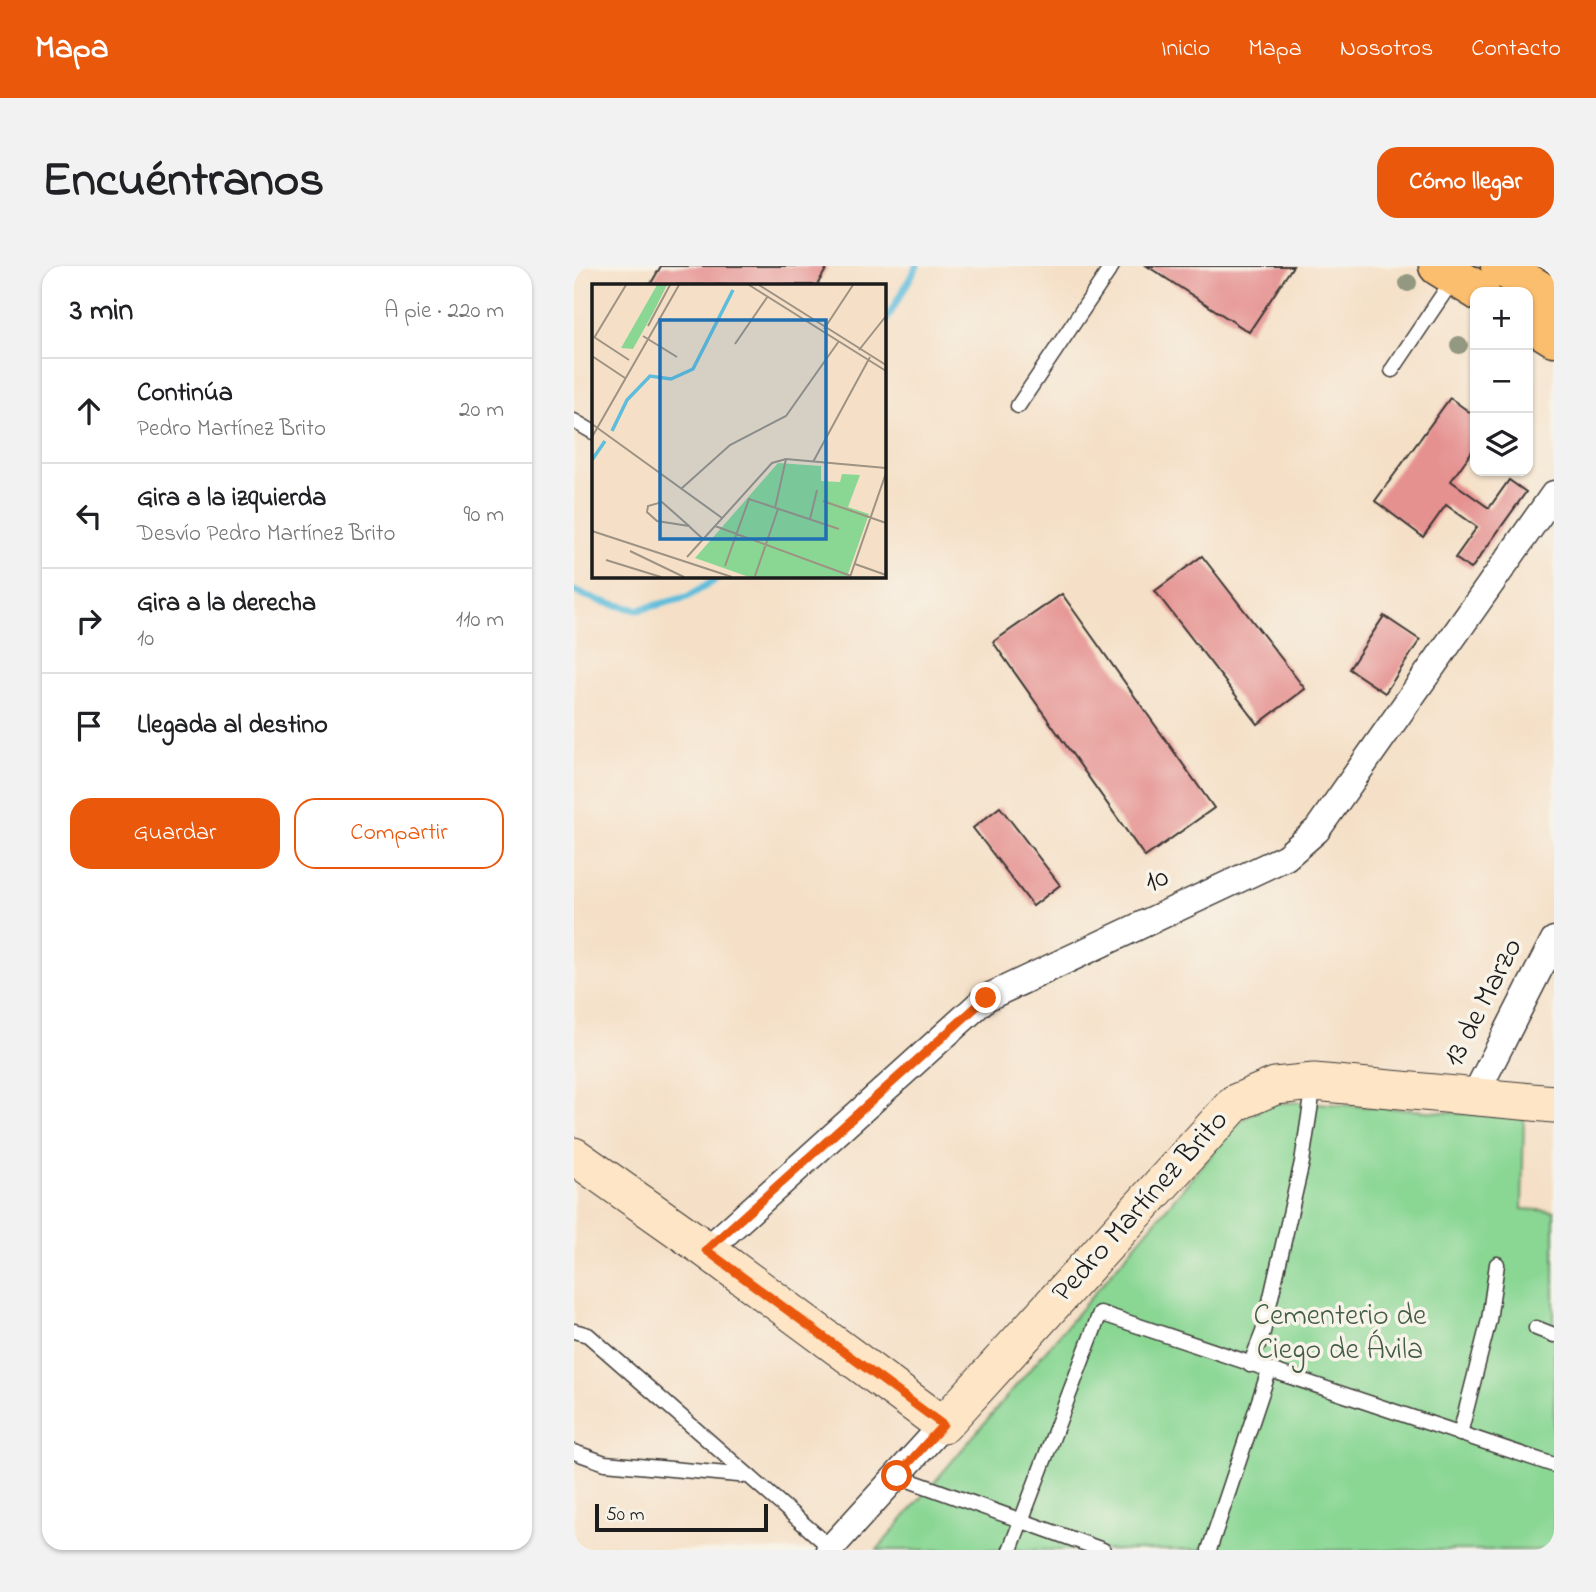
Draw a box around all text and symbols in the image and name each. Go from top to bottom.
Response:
text: Mapa [35,25,109,73]
text: Inicio [1161,32,1210,67]
text: Mapa [1248,32,1302,67]
text: Nosotros [1340,32,1433,67]
text: Contacto [1471,32,1561,67]
text: Encuéntranos [42,146,324,218]
button: Cómo llegar [1377,147,1554,218]
inset map [592,284,886,578]
map controls [1470,287,1533,476]
button: + [1470,287,1533,350]
text: 3 min [70,290,133,334]
text: A pie · 220 m [384,295,504,328]
button: − [1470,350,1533,413]
text: Continúa [137,375,233,413]
icon: ahead [70,392,108,430]
text: 20 m [459,394,504,427]
text: Pedro Martínez Brito [137,413,326,446]
button: layers [1470,413,1533,476]
text: Gira a la izquierda [137,480,326,518]
icon: left [70,497,108,535]
text: 90 m [464,499,504,532]
text: Desvío Pedro Martínez Brito [137,518,395,551]
text: Gira a la derecha [137,585,316,623]
icon: right [70,602,108,640]
text: 110 m [456,604,504,637]
text: 10 [137,623,154,656]
icon: arrive [70,707,108,745]
text: Llegada al destino [137,707,328,745]
button: Guardar [70,798,280,869]
button: Compartir [294,798,504,869]
street label: 10 [1138,856,1177,906]
street label: 13 de Marzo [1433,931,1535,1075]
route end [970,982,1001,1013]
street label: Pedro Martínez Brito [1042,1101,1240,1313]
park label: Cementerio de Ciego de Ávila [1253,1295,1427,1373]
route start [881,1460,912,1491]
scale bar [595,1501,768,1533]
text: 50 m [606,1502,645,1529]

